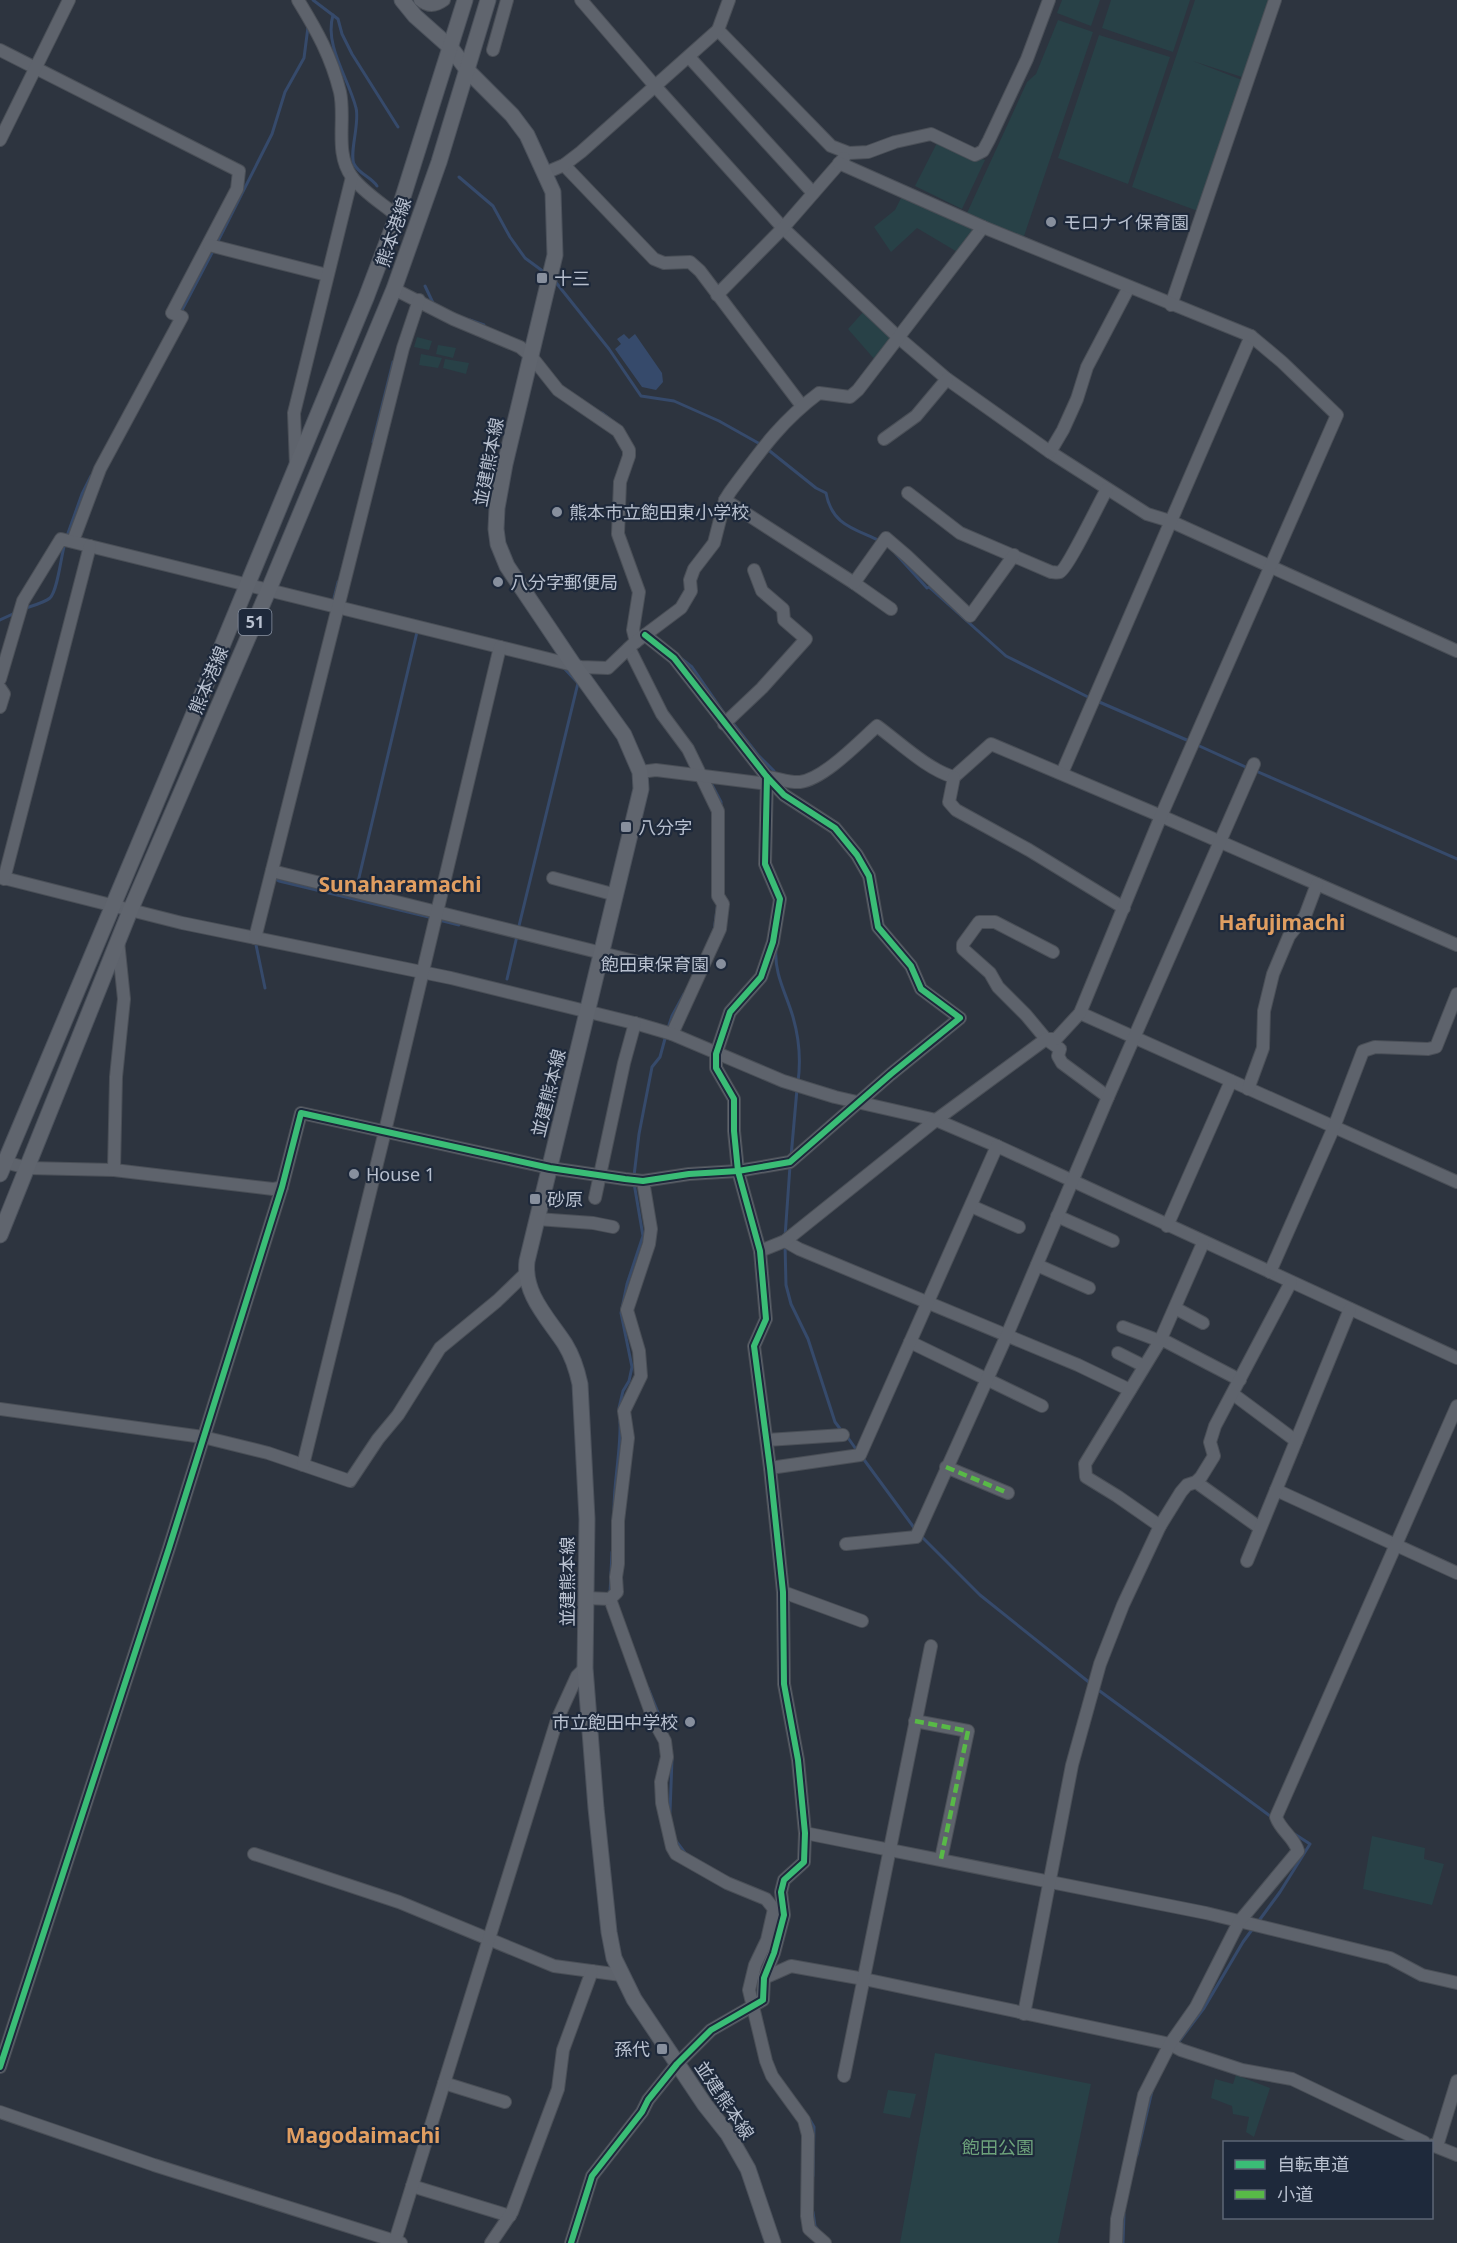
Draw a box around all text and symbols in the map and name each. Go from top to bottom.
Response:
street label: 熊本港線 [370,194,416,270]
place label: モロナイ保育園 [1063,210,1189,234]
marker: モロナイ保育園 [1044,215,1058,229]
place label: 十三 [554,266,590,290]
marker: 十三 [535,271,549,285]
street label: 並建熊本線 [468,416,508,508]
place label: 熊本市立飽田東小学校 [569,500,749,524]
marker: 熊本市立飽田東小学校 [550,505,564,519]
place label: 八分字郵便局 [510,570,618,594]
marker: 八分字郵便局 [491,575,505,589]
road number: 51 [238,609,272,635]
street label: 熊本港線 [183,642,233,718]
place label: 八分字 [638,815,692,839]
marker: 八分字 [619,820,633,834]
district label: Sunaharamachi [318,870,482,898]
district label: Hafujimachi [1219,908,1345,936]
place label: 飽田東保育園 [601,952,709,976]
marker: 飽田東保育園 [714,957,728,971]
street label: 並建熊本線 [525,1046,571,1140]
place label: House 1 [366,1162,435,1186]
marker: House 1 [347,1167,361,1181]
place label: 砂原 [547,1187,583,1211]
marker: 砂原 [528,1192,542,1206]
street label: 並建熊本線 [555,1537,579,1627]
place label: 市立飽田中学校 [552,1710,678,1734]
marker: 市立飽田中学校 [683,1715,697,1729]
place label: 孫代 [614,2037,650,2061]
marker: 孫代 [655,2042,669,2056]
street label: 並建熊本線 [690,2056,760,2144]
district label: Magodaimachi [286,2121,440,2149]
park label: 飽田公園 [962,2135,1034,2159]
legend [1223,2141,1433,2219]
text: 自転車道 [1277,2152,1349,2176]
text: 小道 [1277,2182,1313,2206]

